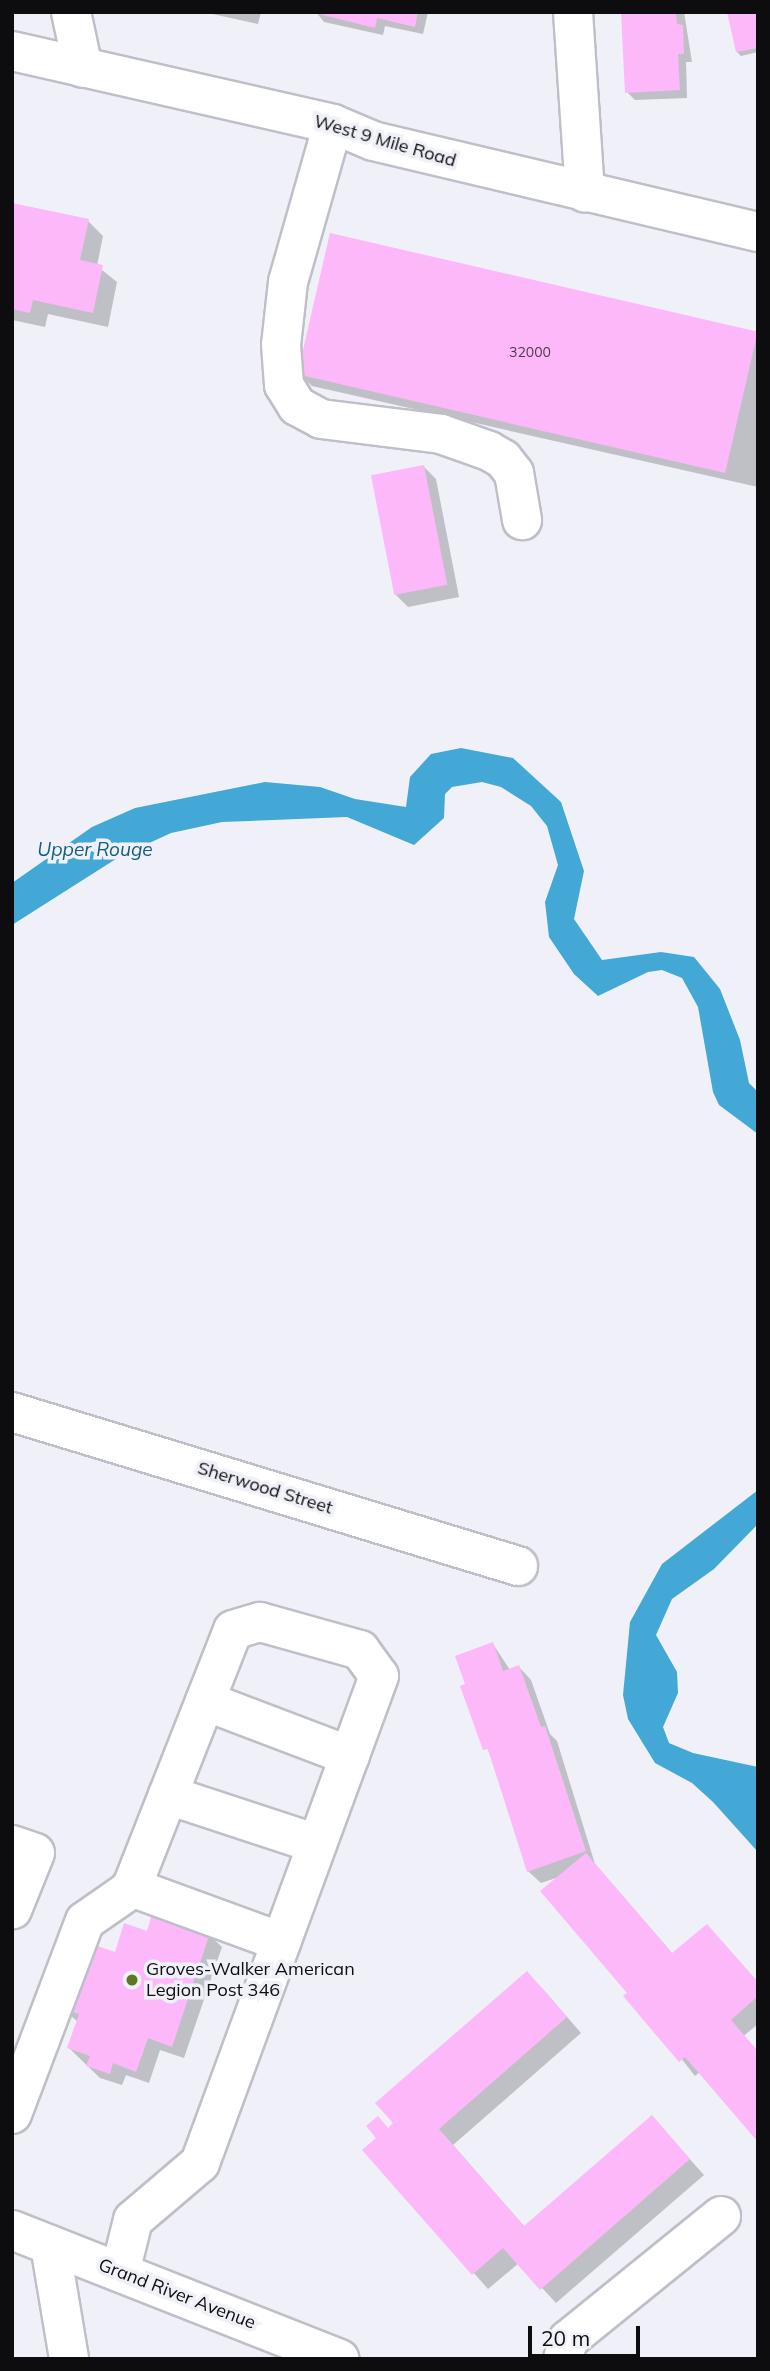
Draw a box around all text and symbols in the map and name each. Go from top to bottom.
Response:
street label: West 9 Mile Road [312,110,458,172]
house number: 32000 [509,344,551,360]
water label: Upper Rouge [37,839,153,861]
street label: Sherwood Street [195,1457,335,1519]
place label: Groves-Walker American Legion Post 346 [146,1959,355,2002]
marker: Groves-Walker American Legion Post 346 [124,1972,140,1988]
street label: Grand River Avenue [95,2254,259,2334]
scale bar [532,2312,644,2356]
text: 20 m [541,2325,590,2351]

